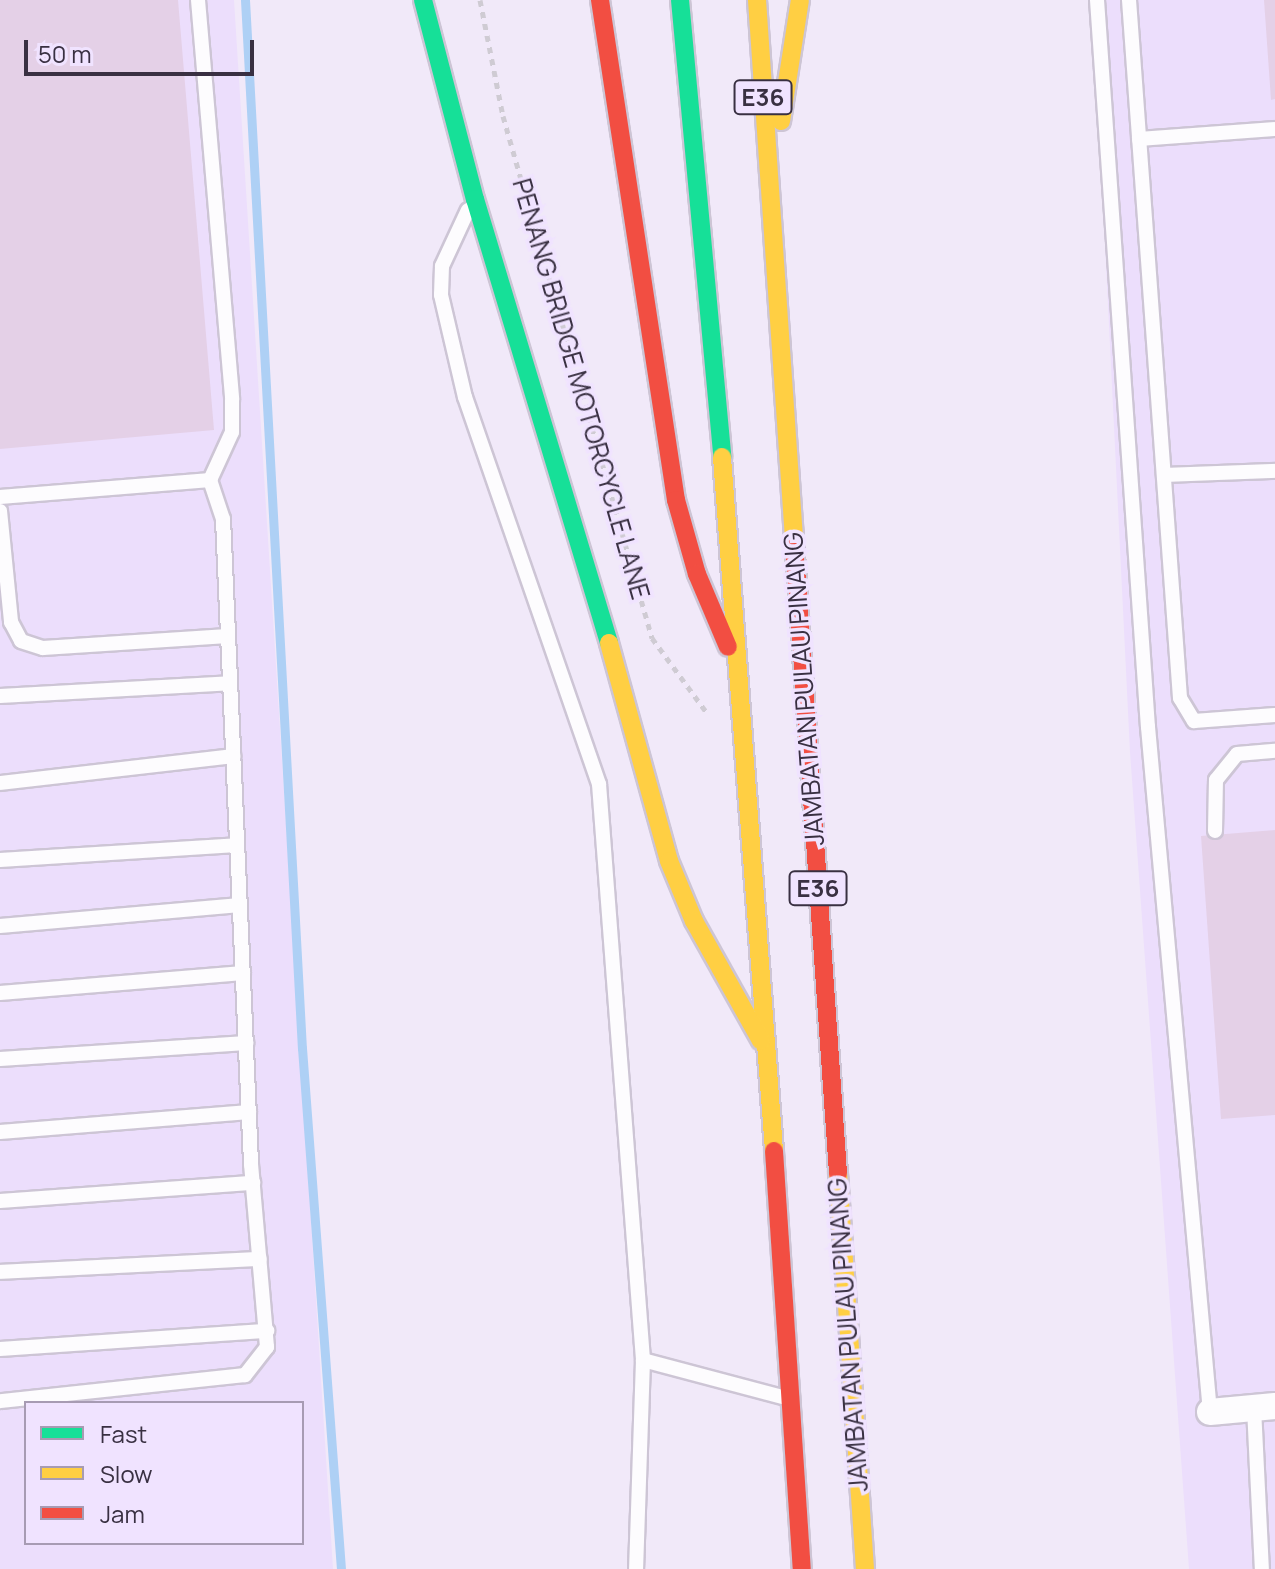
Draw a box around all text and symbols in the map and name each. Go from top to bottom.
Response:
scale bar [28,24,258,74]
text: 50 m [38,37,92,70]
road number: E36 [733,77,793,117]
street label: PENANG BRIDGE MOTORCYCLE LANE [506,175,656,603]
street label: JAMBATAN PULAU PINANG [777,531,831,847]
road number: E36 [788,868,848,908]
street label: JAMBATAN PULAU PINANG [821,1177,875,1493]
legend [24,1401,304,1545]
text: Fast [100,1417,147,1450]
text: Slow [100,1457,153,1490]
text: Jam [100,1497,145,1530]

